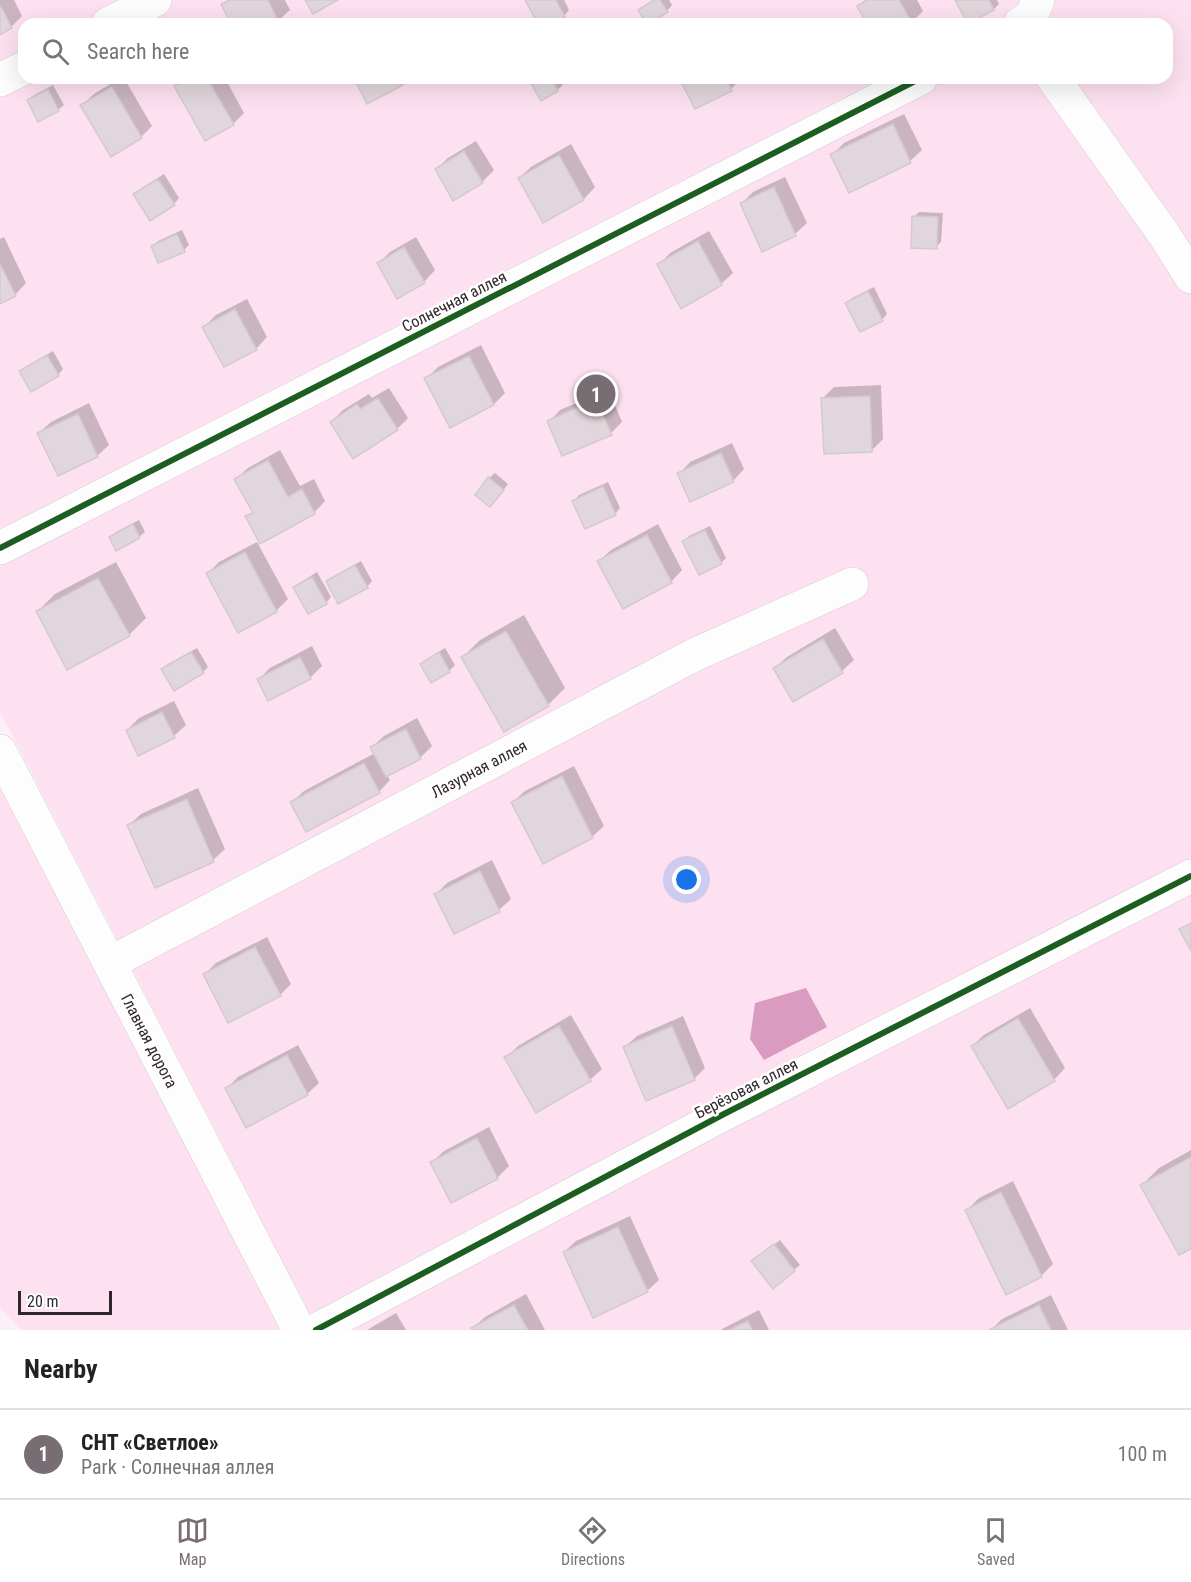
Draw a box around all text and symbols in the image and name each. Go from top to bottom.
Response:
search box [18,18,1173,84]
icon: search [39,35,72,68]
text: Search here [87,39,189,64]
street label: Солнечная аллея [399,267,510,336]
pin: 1 [576,372,616,416]
street label: Лазурная аллея [428,736,530,802]
your location [672,865,701,894]
street label: Главная дорога [117,991,181,1091]
street label: Берёзовая аллея [691,1054,801,1123]
scale bar [18,1288,112,1316]
text: 20 m [27,1292,59,1311]
text: Nearby [24,1354,98,1384]
text: СНТ «Светлое» [81,1430,219,1455]
text: 1 [38,1442,49,1466]
text: 100 m [1118,1442,1167,1466]
text: Park · Солнечная аллея [81,1455,274,1479]
tab: Map [176,1514,209,1569]
tab: Directions [561,1514,625,1569]
tab: Saved [977,1514,1015,1569]

